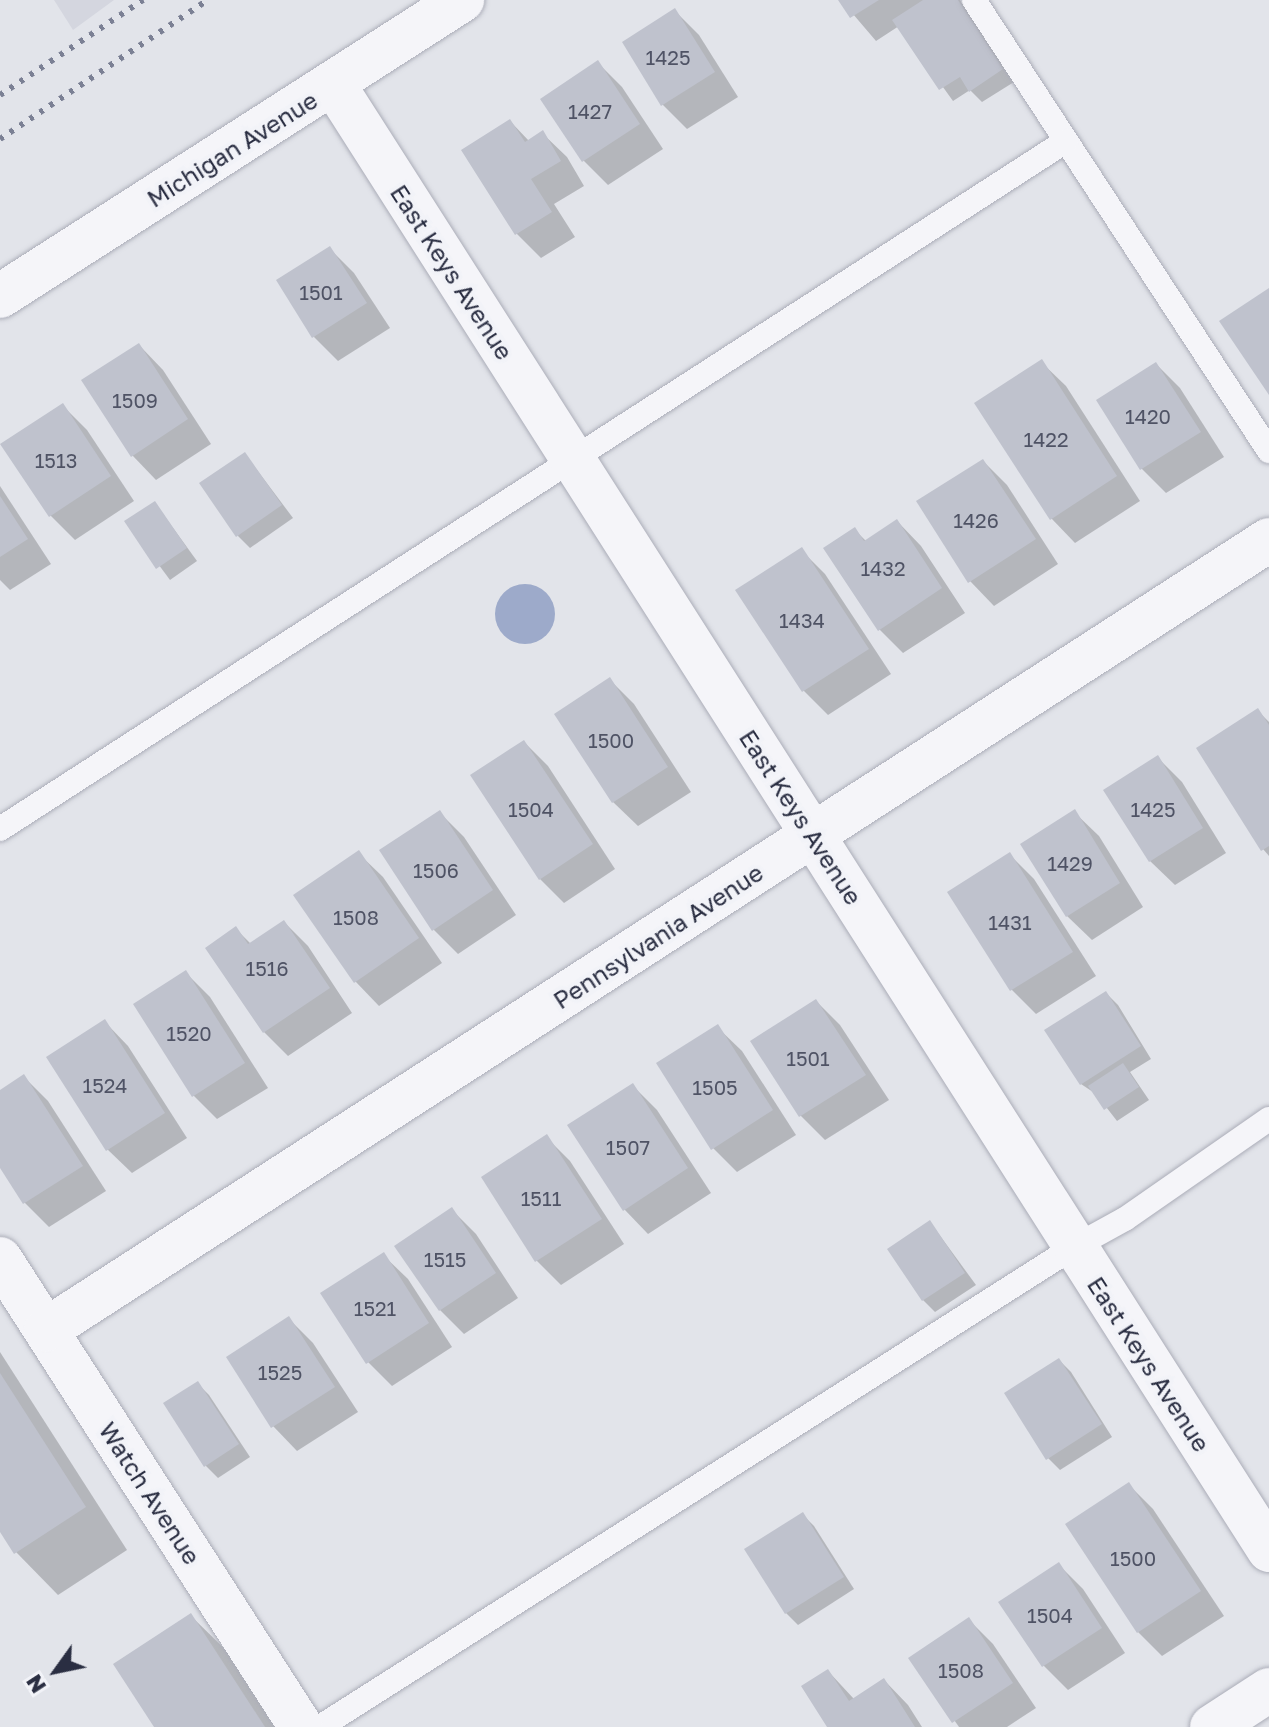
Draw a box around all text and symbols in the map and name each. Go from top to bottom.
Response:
house number: 1425 [645,45,691,69]
street label: Michigan Avenue [142,85,322,213]
house number: 1427 [568,99,612,123]
street label: East Keys Avenue [385,179,519,365]
house number: 1501 [299,280,343,304]
house number: 1509 [112,388,158,412]
house number: 1420 [1125,404,1171,428]
house number: 1422 [1023,427,1069,451]
house number: 1513 [35,448,77,472]
house number: 1426 [953,508,999,532]
house number: 1432 [860,556,906,580]
house number: 1434 [779,608,825,632]
street label: East Keys Avenue [734,724,868,910]
house number: 1500 [588,728,634,752]
house number: 1504 [508,797,554,821]
house number: 1425 [1130,797,1176,821]
house number: 1429 [1047,851,1093,875]
street label: Pennsylvania Avenue [548,857,768,1015]
house number: 1506 [413,858,459,882]
house number: 1508 [333,905,379,929]
house number: 1431 [988,910,1032,934]
house number: 1516 [245,956,289,980]
house number: 1520 [166,1021,212,1045]
house number: 1501 [786,1046,830,1070]
house number: 1524 [82,1073,128,1097]
house number: 1505 [692,1075,738,1099]
house number: 1507 [606,1135,650,1159]
house number: 1511 [521,1186,561,1210]
house number: 1515 [424,1247,466,1271]
street label: East Keys Avenue [1082,1271,1216,1457]
house number: 1521 [354,1296,396,1320]
house number: 1525 [258,1360,302,1384]
street label: Watch Avenue [93,1417,207,1569]
house number: 1500 [1110,1546,1156,1570]
house number: 1504 [1027,1603,1073,1627]
north arrow [16,1631,96,1711]
house number: 1508 [938,1658,984,1682]
text: N [20,1670,51,1699]

